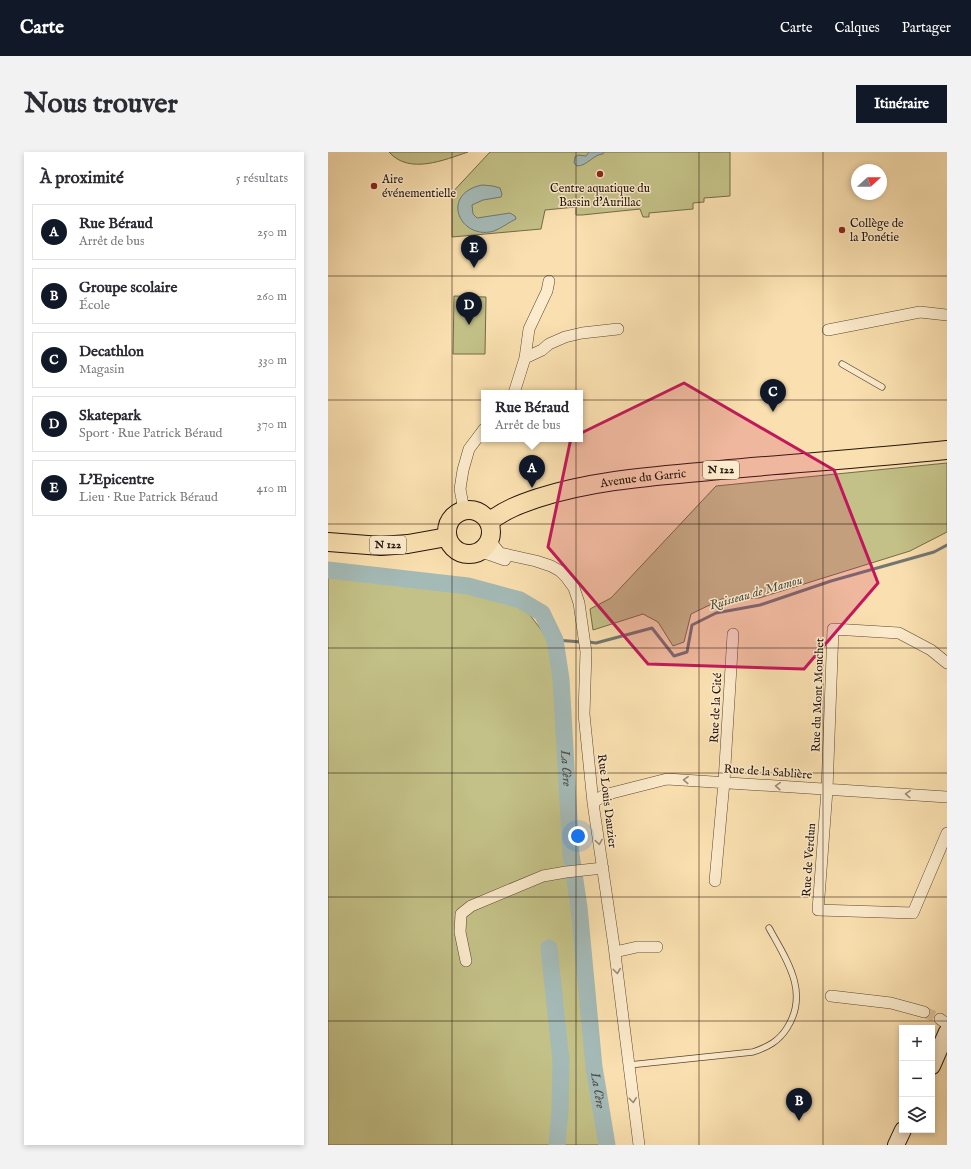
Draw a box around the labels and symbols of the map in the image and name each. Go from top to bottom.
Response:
north arrow [851,164,887,200]
marker: Centre aquatique du Bassin d'Aurillac [595,169,605,179]
place label: Aire événementielle [381,172,457,201]
marker: Aire événementielle [369,181,379,191]
place label: Centre aquatique du Bassin d'Aurillac [550,181,650,210]
place label: Collège de la Ponétie [850,216,904,245]
marker: Collège de la Ponétie [837,225,847,235]
pin: E [461,235,487,268]
pin: D [456,292,482,325]
pin: C [760,379,786,412]
pin: A [519,455,545,488]
road number: N 122 [703,461,739,479]
street label: Avenue du Garric [598,466,687,491]
road number: N 122 [370,536,406,554]
water label: Ruisseau de Mamou [707,572,805,614]
street label: Rue du Mont Mouchet [809,638,827,752]
street label: Rue de la Cité [707,672,725,744]
water label: La Cère [557,748,576,788]
street label: Rue Louis Dauzier [594,753,620,849]
street label: Rue de la Sablière [723,761,813,783]
one-way arrow [683,776,689,785]
one-way arrow [775,782,781,791]
one-way arrow [905,790,911,799]
street label: Rue de Verdun [799,822,819,897]
your location [568,826,588,846]
one-way arrow [594,839,602,845]
one-way arrow [613,968,622,974]
water label: La Cère [586,1070,609,1110]
pin: B [786,1088,812,1121]
one-way arrow [628,1097,637,1103]

